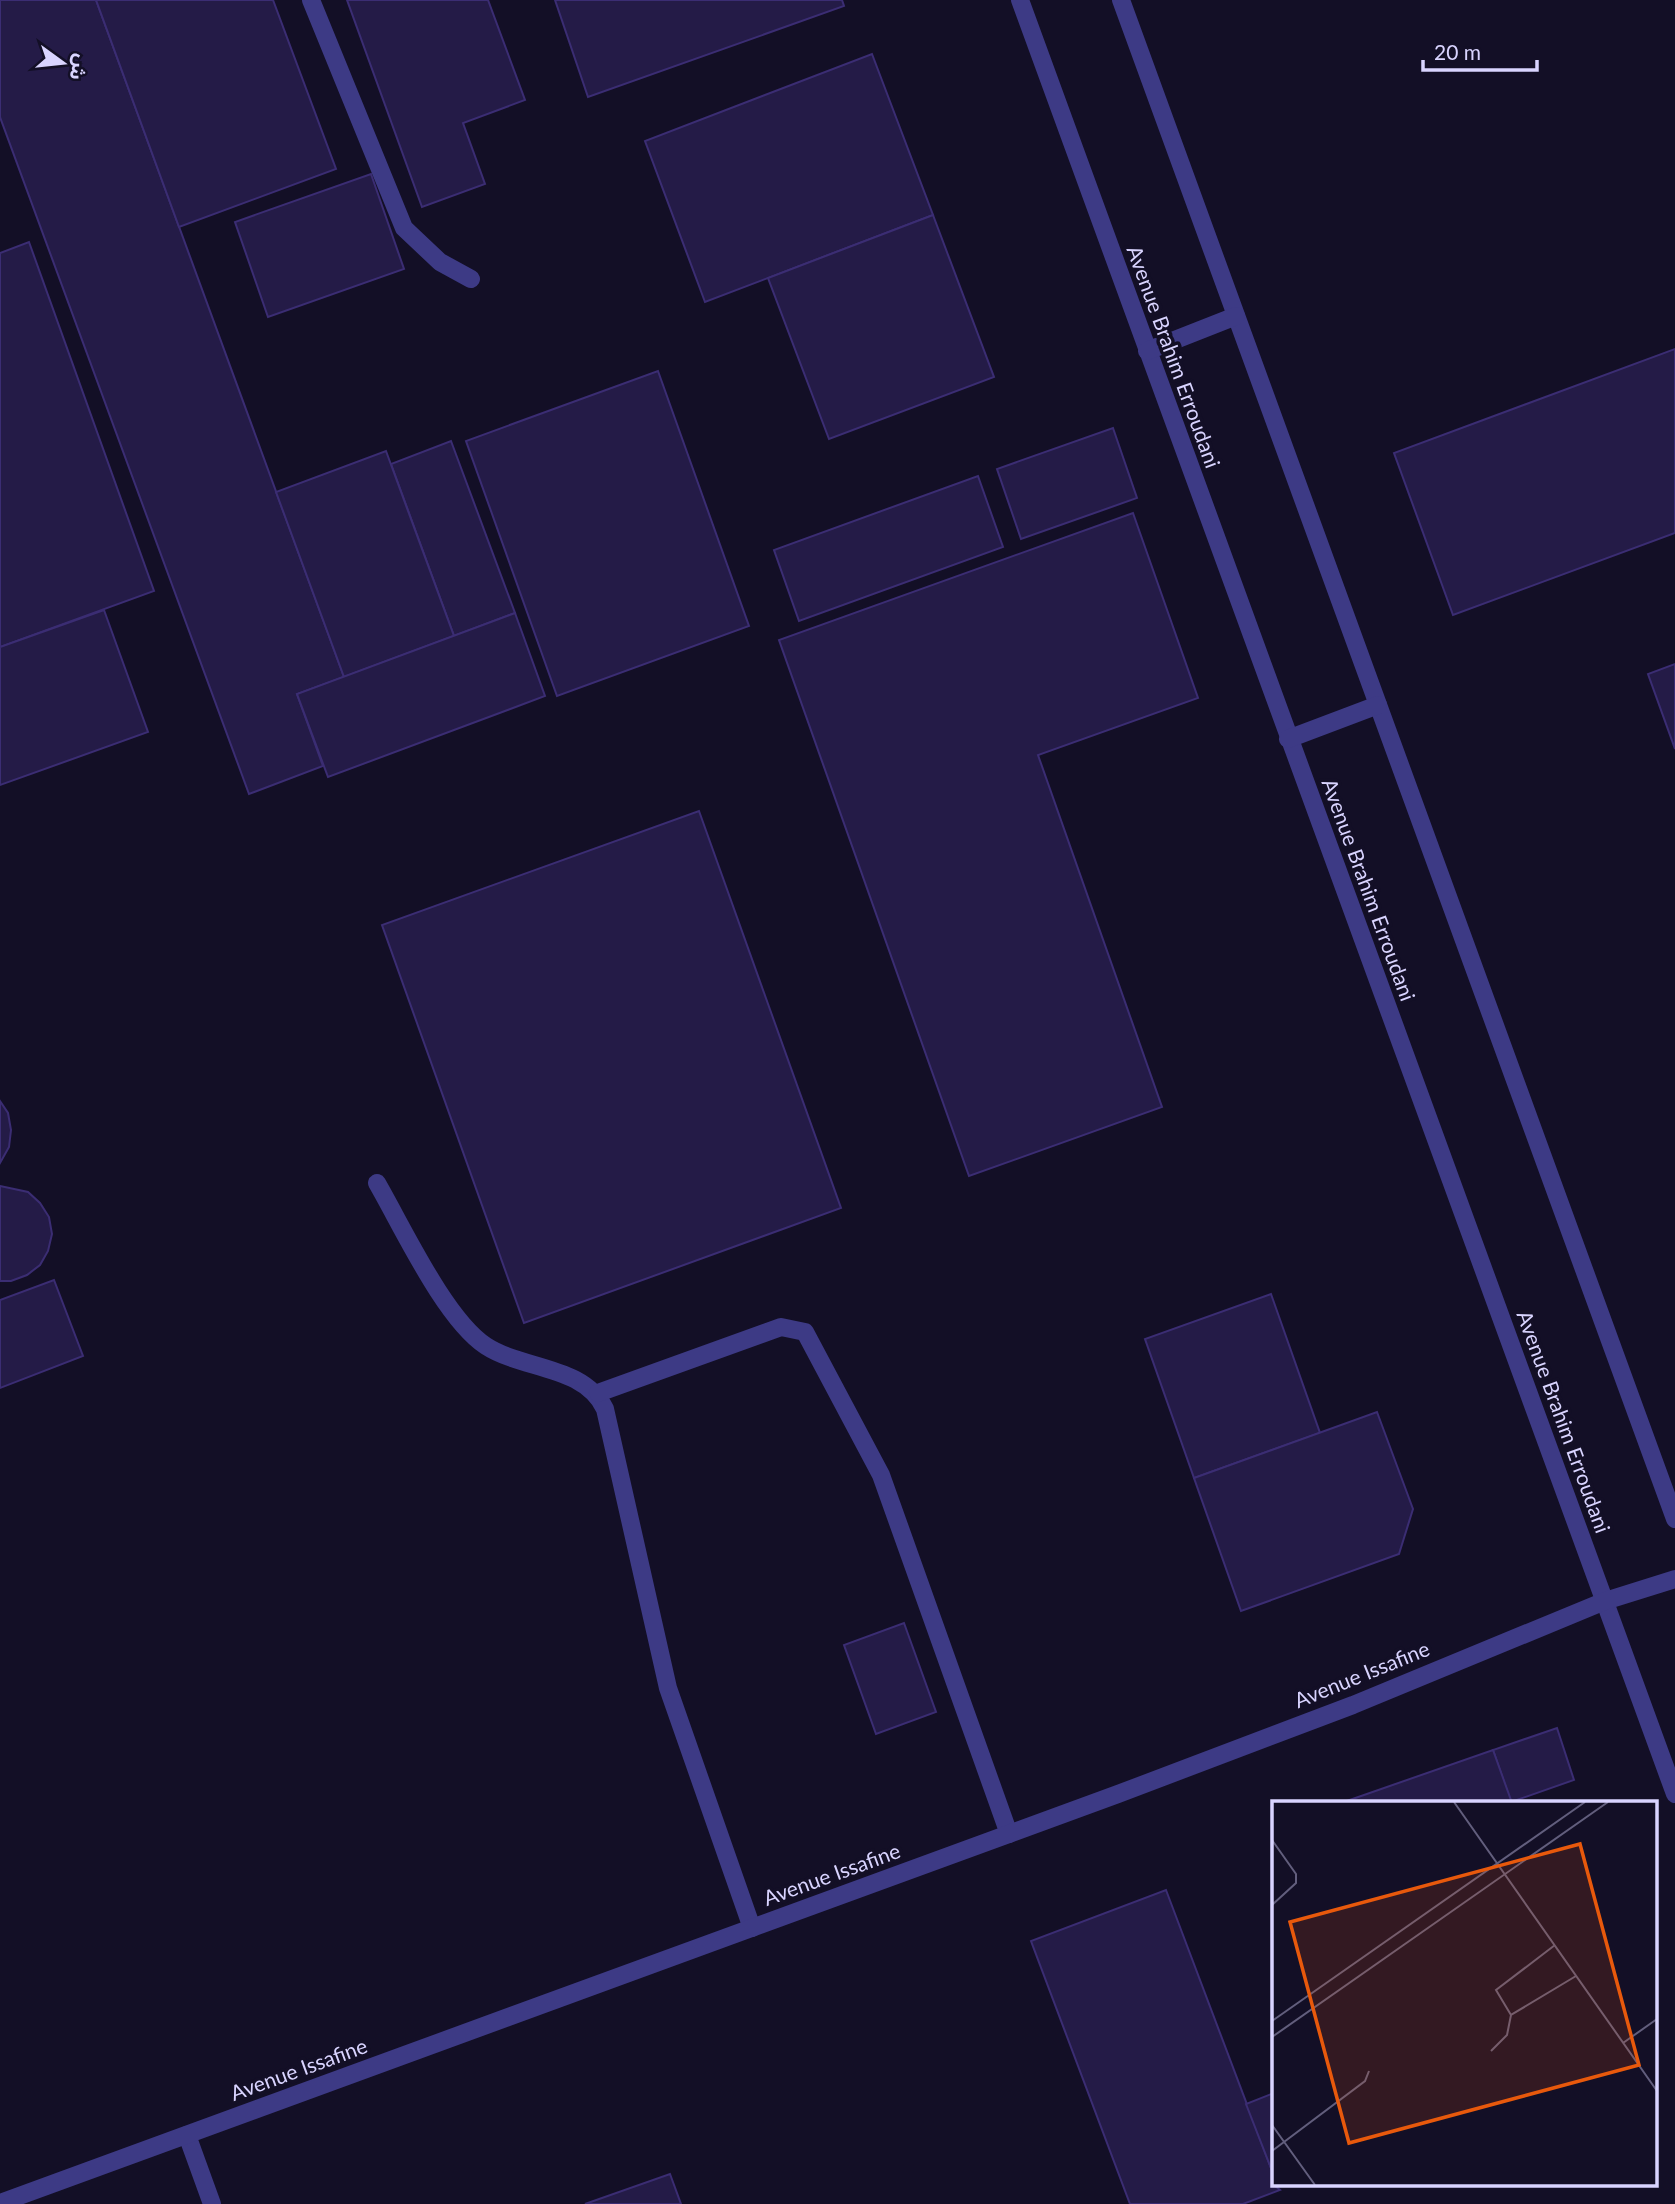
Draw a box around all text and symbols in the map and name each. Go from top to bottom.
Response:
north arrow [28,28,98,98]
scale bar [1423,28,1537,72]
text: 20 m [1434,39,1481,64]
text: ش [65,52,94,83]
street label: Avenue Brahim Erroudani [1123,242,1226,471]
street label: Avenue Brahim Erroudani [1318,775,1421,1004]
street label: Avenue Brahim Erroudani [1513,1307,1616,1536]
street label: Avenue Issafine [1290,1635,1433,1712]
inset map [1272,1801,1658,2186]
street label: Avenue Issafine [760,1837,903,1910]
street label: Avenue Issafine [227,2032,370,2105]

